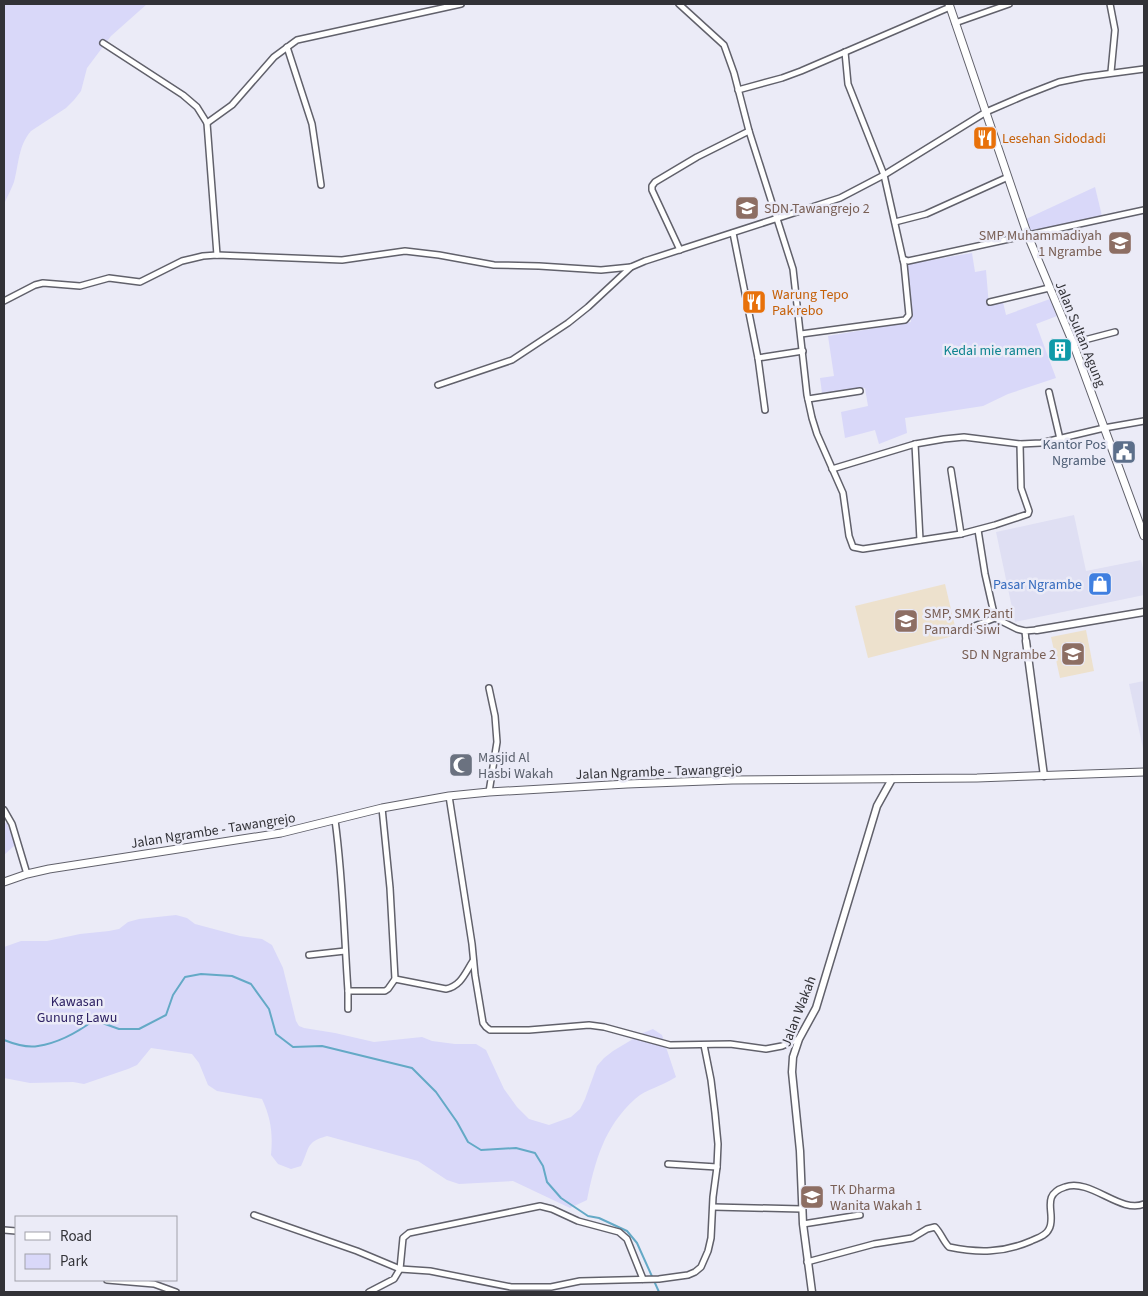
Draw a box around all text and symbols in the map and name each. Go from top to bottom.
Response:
restaurant icon: Lesehan Sidodadi [972,125,998,151]
place label: Lesehan Sidodadi [1002,129,1106,149]
school or university icon: SDN Tawangrejo 2 [734,195,760,221]
place label: SDN Tawangrejo 2 [764,199,870,219]
place label: SMP Muhammadiyah 1 Ngrambe [979,226,1102,262]
school or university icon: SMP Muhammadiyah 1 Ngrambe [1107,230,1133,256]
street label: Jalan Sultan Agung [1050,278,1110,390]
place label: Warung Tepo Pak rebo [772,285,849,321]
restaurant icon: Warung Tepo Pak rebo [741,289,767,315]
building icon: Kedai mie ramen [1047,337,1073,363]
place label: Kedai mie ramen [943,341,1042,361]
place label: Kantor Pos Ngrambe [1042,435,1106,471]
public building icon: Kantor Pos Ngrambe [1111,439,1137,465]
shop icon: Pasar Ngrambe [1087,571,1113,597]
place label: Pasar Ngrambe [993,575,1082,595]
place label: SMP, SMK Panti Pamardi Siwi [924,604,1013,640]
school or university icon: SMP, SMK Panti Pamardi Siwi [893,608,919,634]
school or university icon: SD N Ngrambe 2 [1060,641,1086,667]
place label: SD N Ngrambe 2 [962,645,1056,665]
place label: Masjid Al Hasbi Wakah [478,748,553,784]
mosque icon: Masjid Al Hasbi Wakah [448,752,474,778]
street label: Jalan Ngrambe - Tawangrejo [575,759,743,785]
street label: Jalan Ngrambe - Tawangrejo [129,808,297,854]
street label: Jalan Wakah [776,973,822,1050]
park label: Kawasan Gunung Lawu [37,992,117,1028]
place label: TK Dharma Wanita Wakah 1 [830,1180,922,1216]
school or university icon: TK Dharma Wanita Wakah 1 [799,1184,825,1210]
legend [15,1216,178,1281]
text: Road [60,1226,92,1247]
text: Park [60,1251,89,1272]

